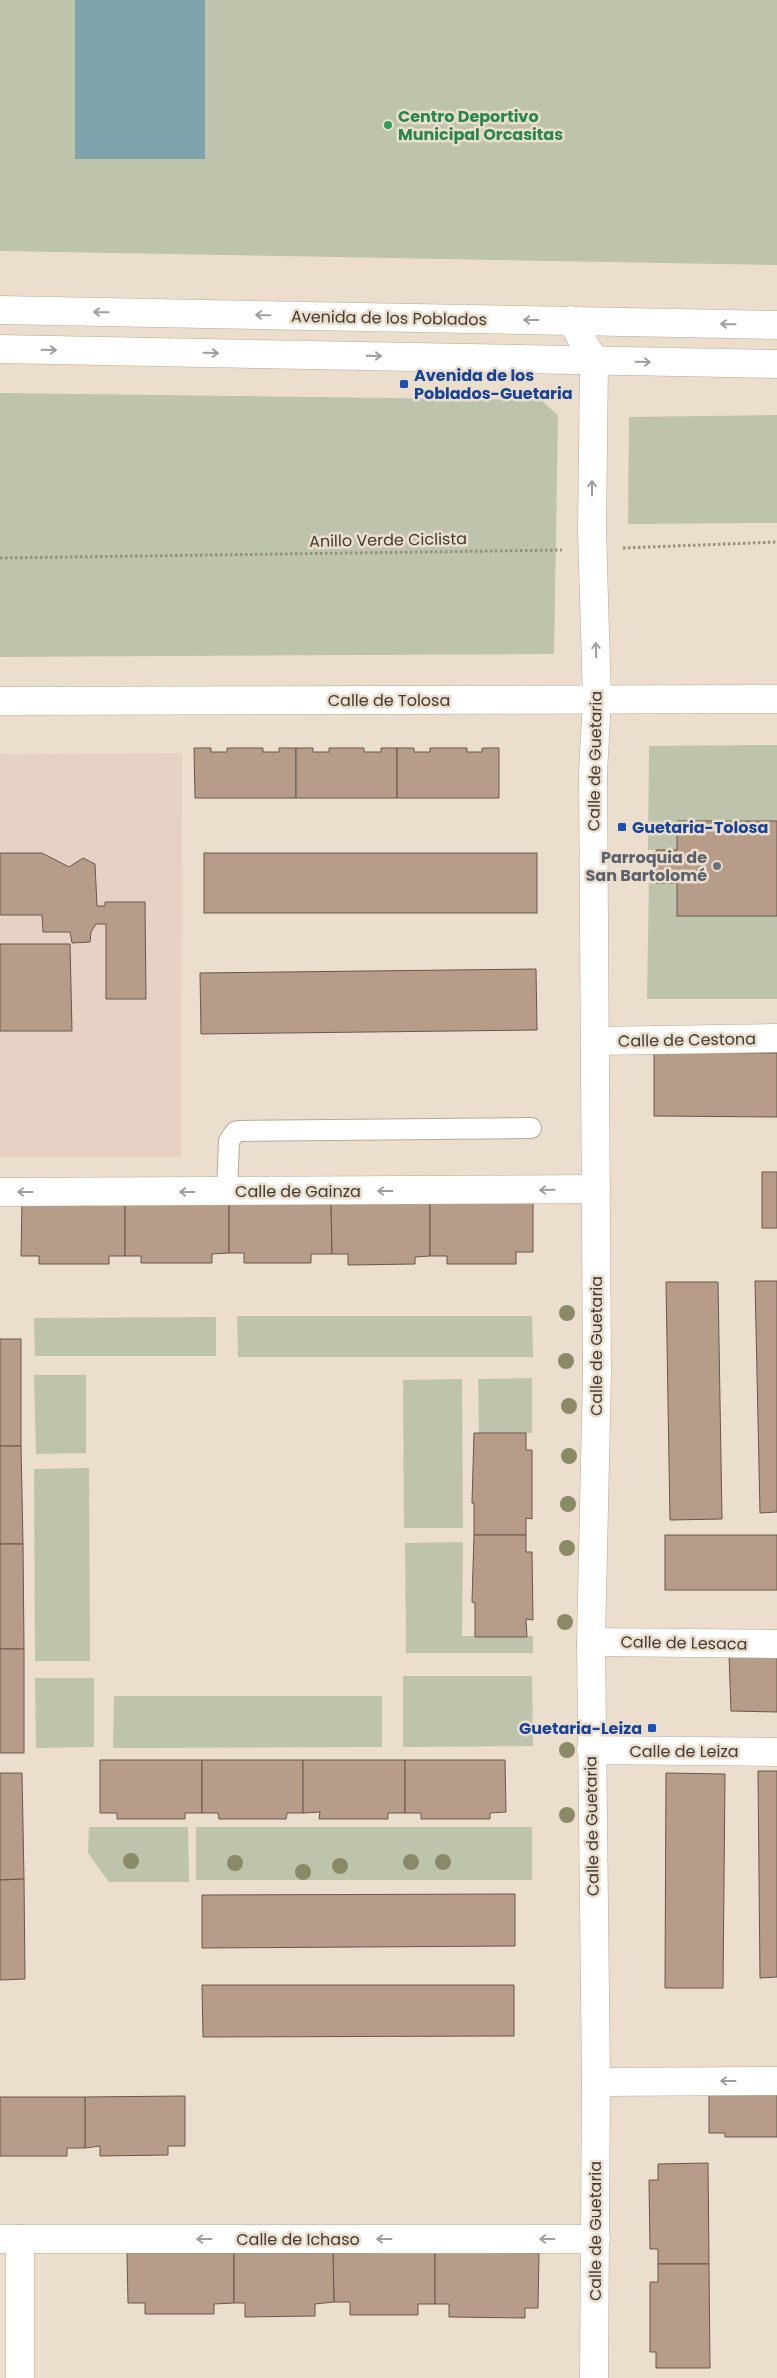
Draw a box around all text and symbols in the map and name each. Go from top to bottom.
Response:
place label: Centro Deportivo Municipal Orcasitas [398,105,563,146]
marker: Centro Deportivo Municipal Orcasitas [382,119,394,131]
street label: Avenida de los Poblados [291,305,487,331]
one-way arrow [93,307,110,317]
one-way arrow [256,311,272,320]
one-way arrow [523,315,540,325]
one-way arrow [721,319,737,329]
one-way arrow [40,345,56,355]
one-way arrow [202,348,219,358]
one-way arrow [365,351,381,361]
one-way arrow [634,357,650,366]
place label: Avenida de los Poblados-Guetaria [414,364,573,405]
marker: Avenida de los Poblados-Guetaria [398,378,410,390]
one-way arrow [587,480,597,496]
street label: Anillo Verde Ciclista [309,527,467,553]
one-way arrow [591,642,600,658]
street label: Calle de Tolosa [328,689,450,712]
street label: Calle de Guetaria [582,691,608,831]
place label: Guetaria-Tolosa [632,816,768,839]
marker: Guetaria-Tolosa [616,821,628,833]
place label: Parroquia de San Bartolomé [585,846,707,887]
marker: Parroquia de San Bartolomé [711,860,723,872]
street label: Calle de Cestona [618,1027,756,1053]
street label: Calle de Gainza [235,1180,361,1203]
one-way arrow [539,1185,556,1195]
one-way arrow [377,1186,393,1196]
one-way arrow [17,1187,33,1197]
one-way arrow [179,1187,196,1197]
street label: Calle de Guetaria [585,1276,608,1416]
street label: Calle de Lesaca [620,1630,748,1656]
place label: Guetaria-Leiza [519,1717,642,1740]
marker: Guetaria-Leiza [646,1722,658,1734]
street label: Calle de Leiza [629,1740,739,1763]
street label: Calle de Guetaria [579,1756,605,1896]
one-way arrow [721,2076,737,2086]
street label: Calle de Guetaria [584,2161,607,2301]
street label: Calle de Ichaso [236,2228,360,2251]
one-way arrow [197,2234,213,2244]
one-way arrow [377,2234,393,2244]
one-way arrow [539,2234,556,2244]

